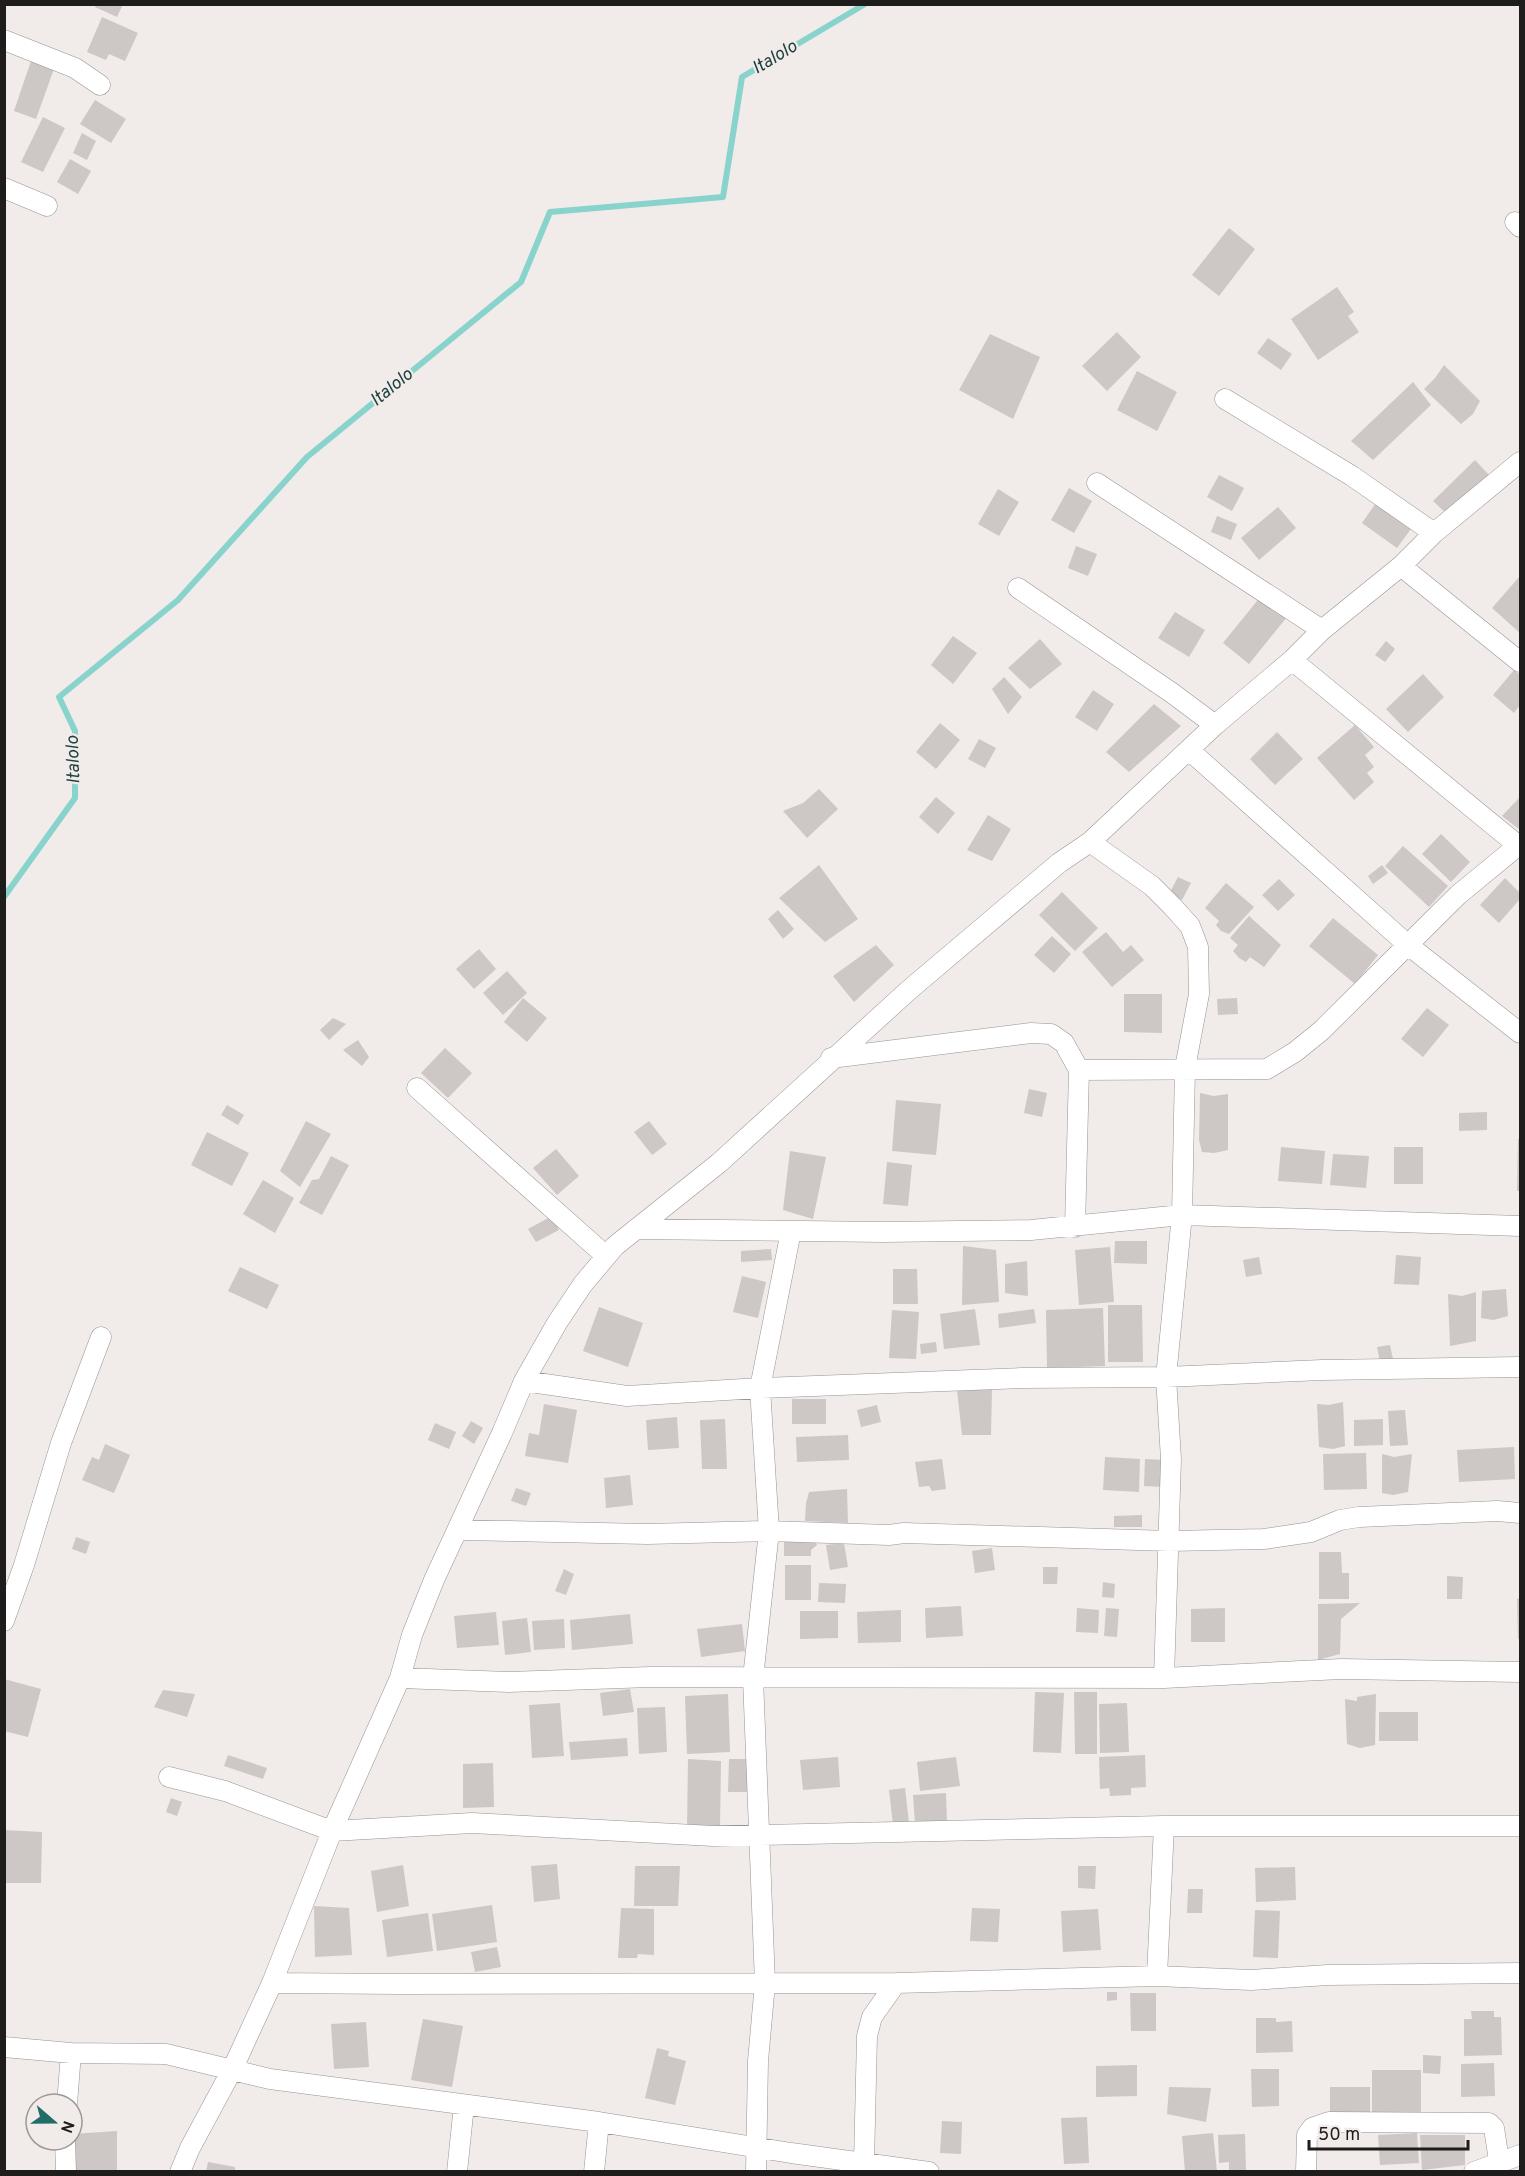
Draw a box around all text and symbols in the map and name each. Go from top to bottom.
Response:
water label: Italolo [748,35,802,80]
water label: Italolo [366,363,418,412]
water label: Italolo [62,735,86,785]
north arrow [24,2092,84,2152]
scale bar [1309,2113,1468,2151]
text: N [55,2118,78,2135]
text: 50 m [1318,2124,1360,2147]

